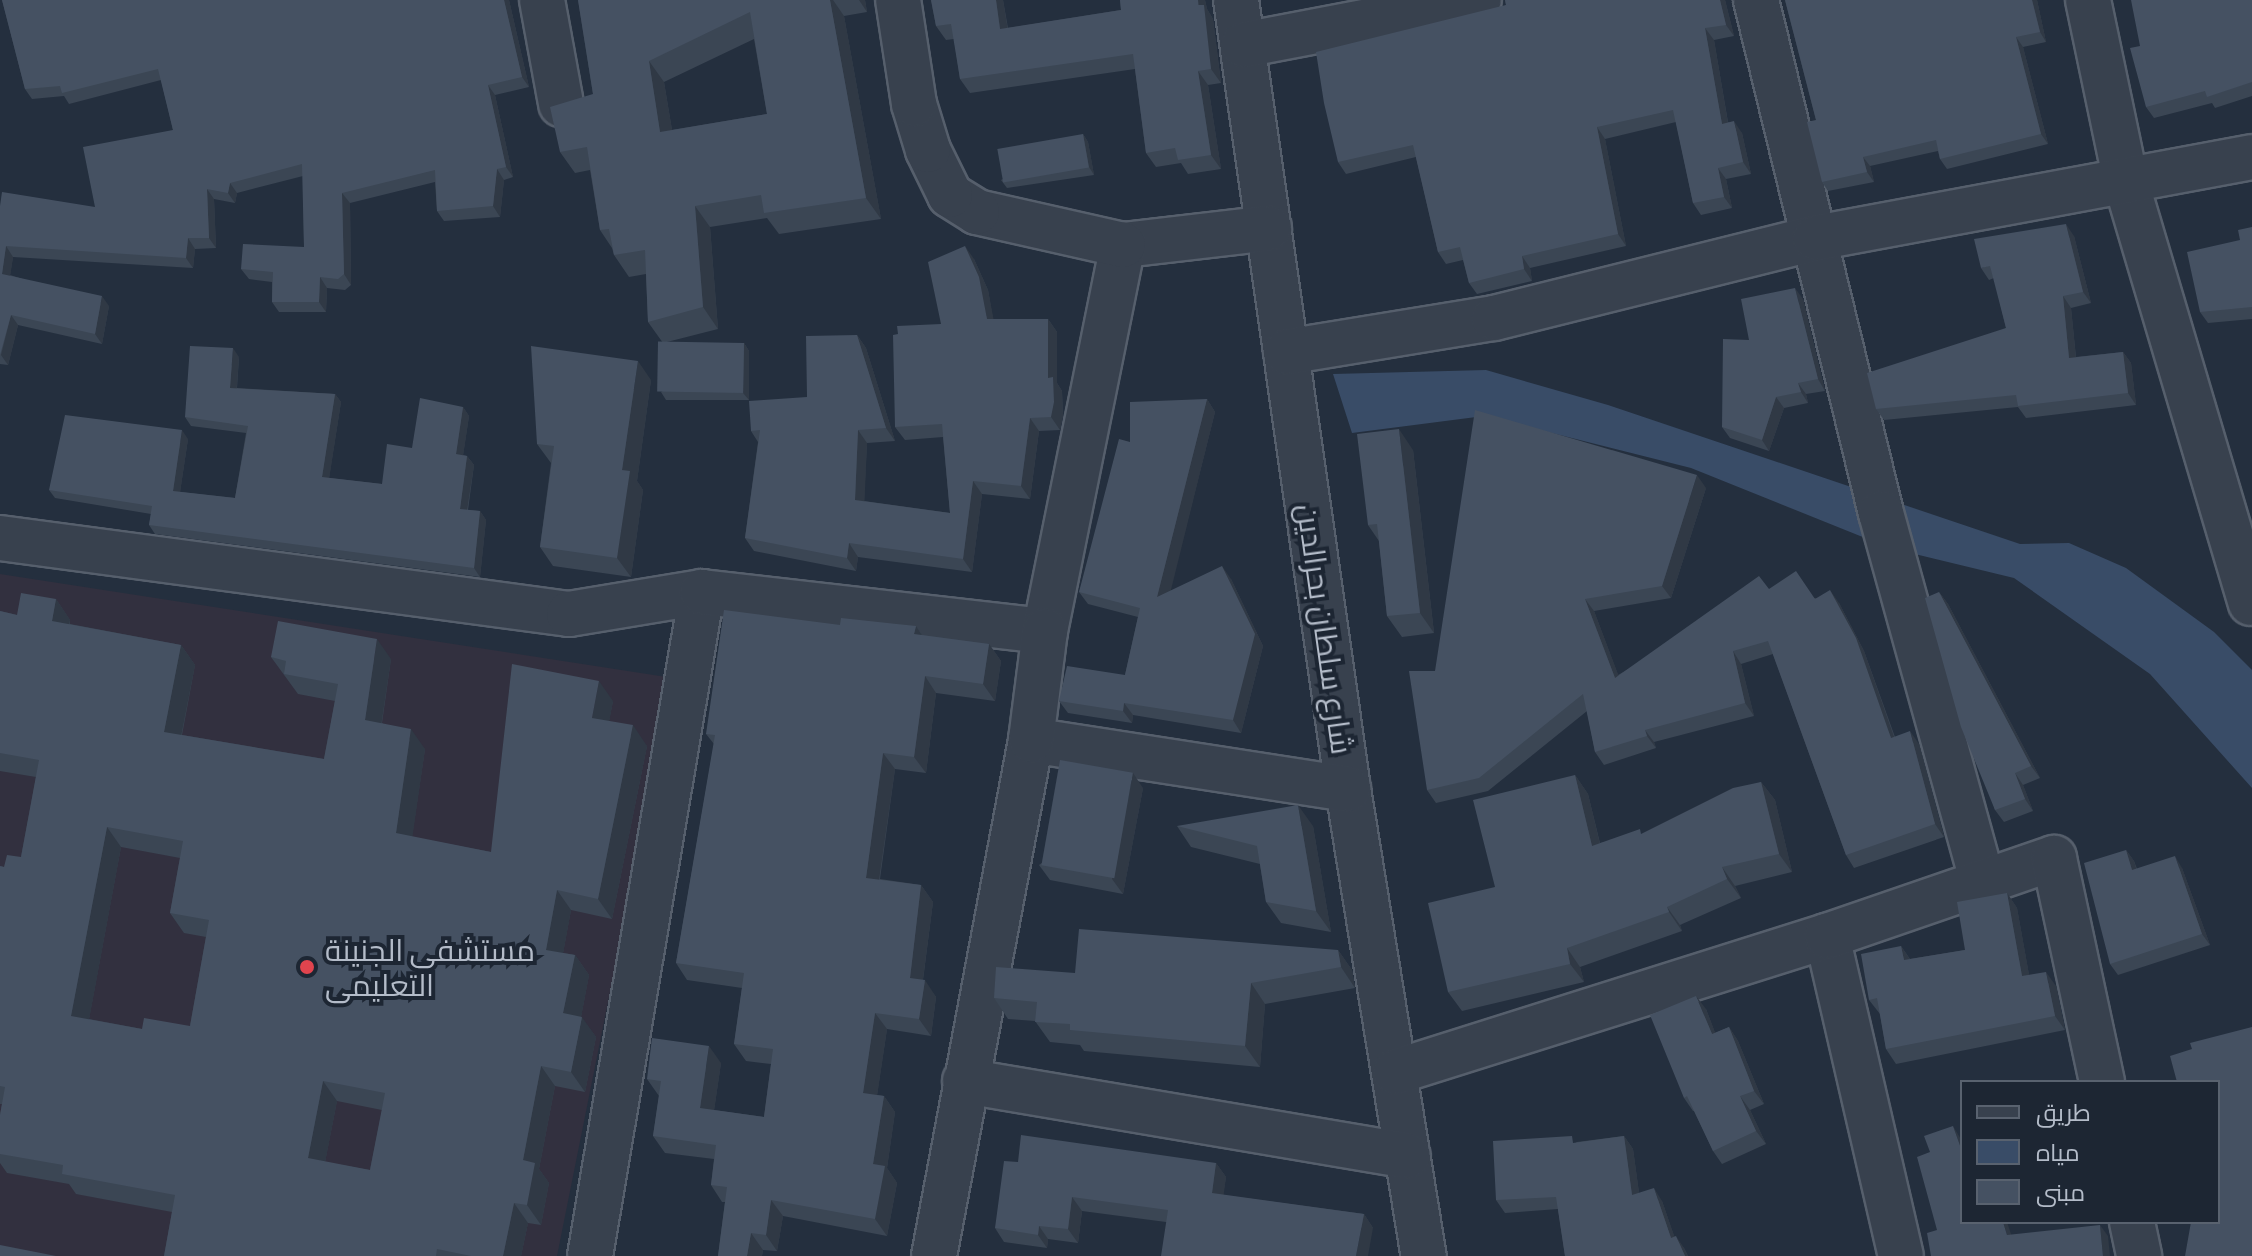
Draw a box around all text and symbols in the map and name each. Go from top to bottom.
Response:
street label: شارع سلطان بحرالدين [1290,501,1360,757]
place label: مستشفي الجنينة التعليمى [325,932,535,1002]
marker: مستشفي الجنينة التعليمى [296,956,318,978]
legend [1960,1080,2220,1224]
text: طريق [2036,1097,2091,1128]
text: مياه [2036,1137,2080,1168]
text: مبنى [2036,1177,2085,1208]

